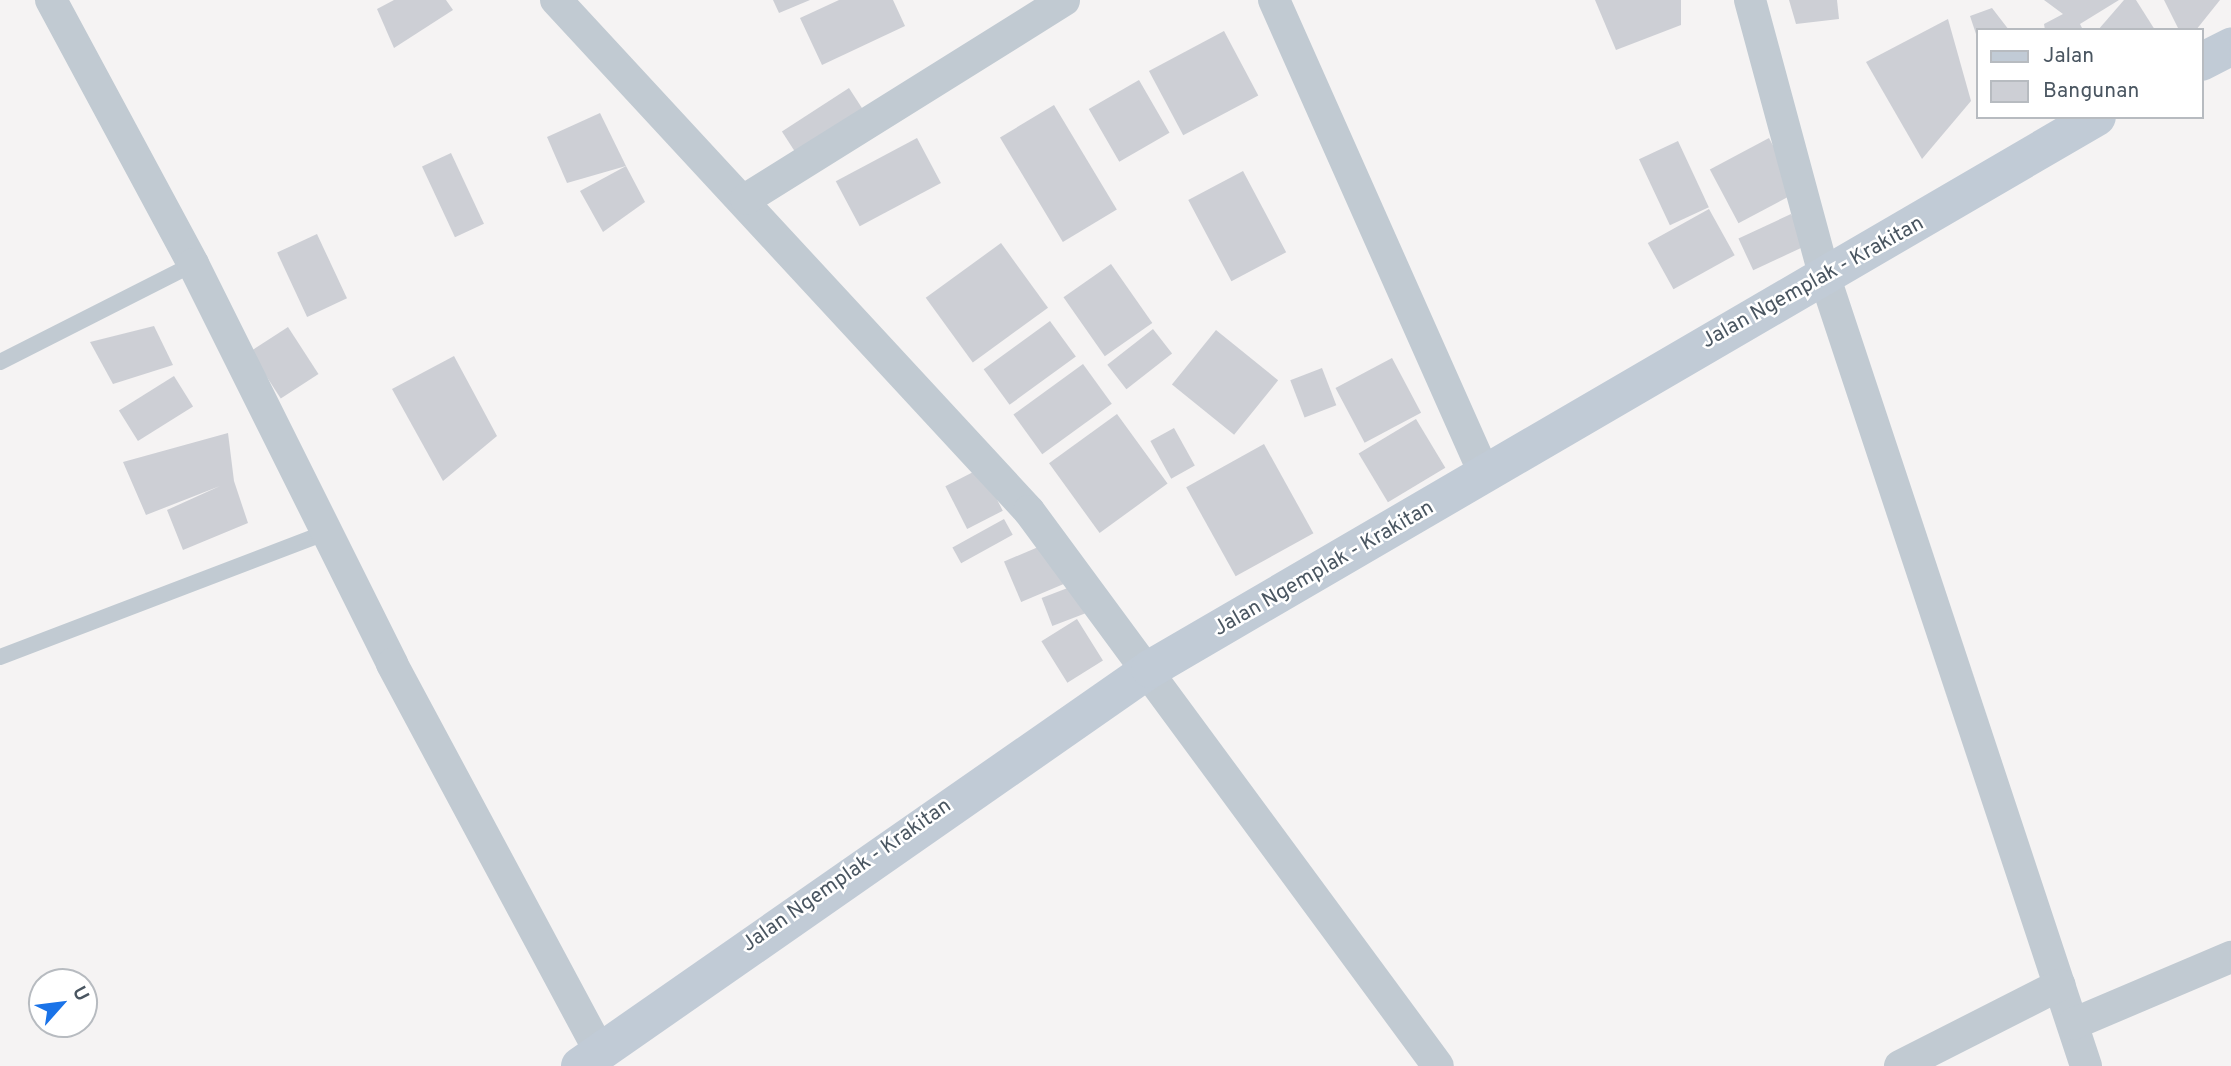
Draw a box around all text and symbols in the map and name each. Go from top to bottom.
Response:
legend [1976,28,2203,119]
text: Jalan [2043,43,2094,70]
text: Bangunan [2043,78,2139,105]
street label: Jalan Ngemplak - Krakitan [1698,211,1928,355]
street label: Jalan Ngemplak - Krakitan [1209,496,1439,642]
street label: Jalan Ngemplak - Krakitan [737,794,957,958]
north arrow [28,968,98,1038]
text: U [66,982,94,1006]

